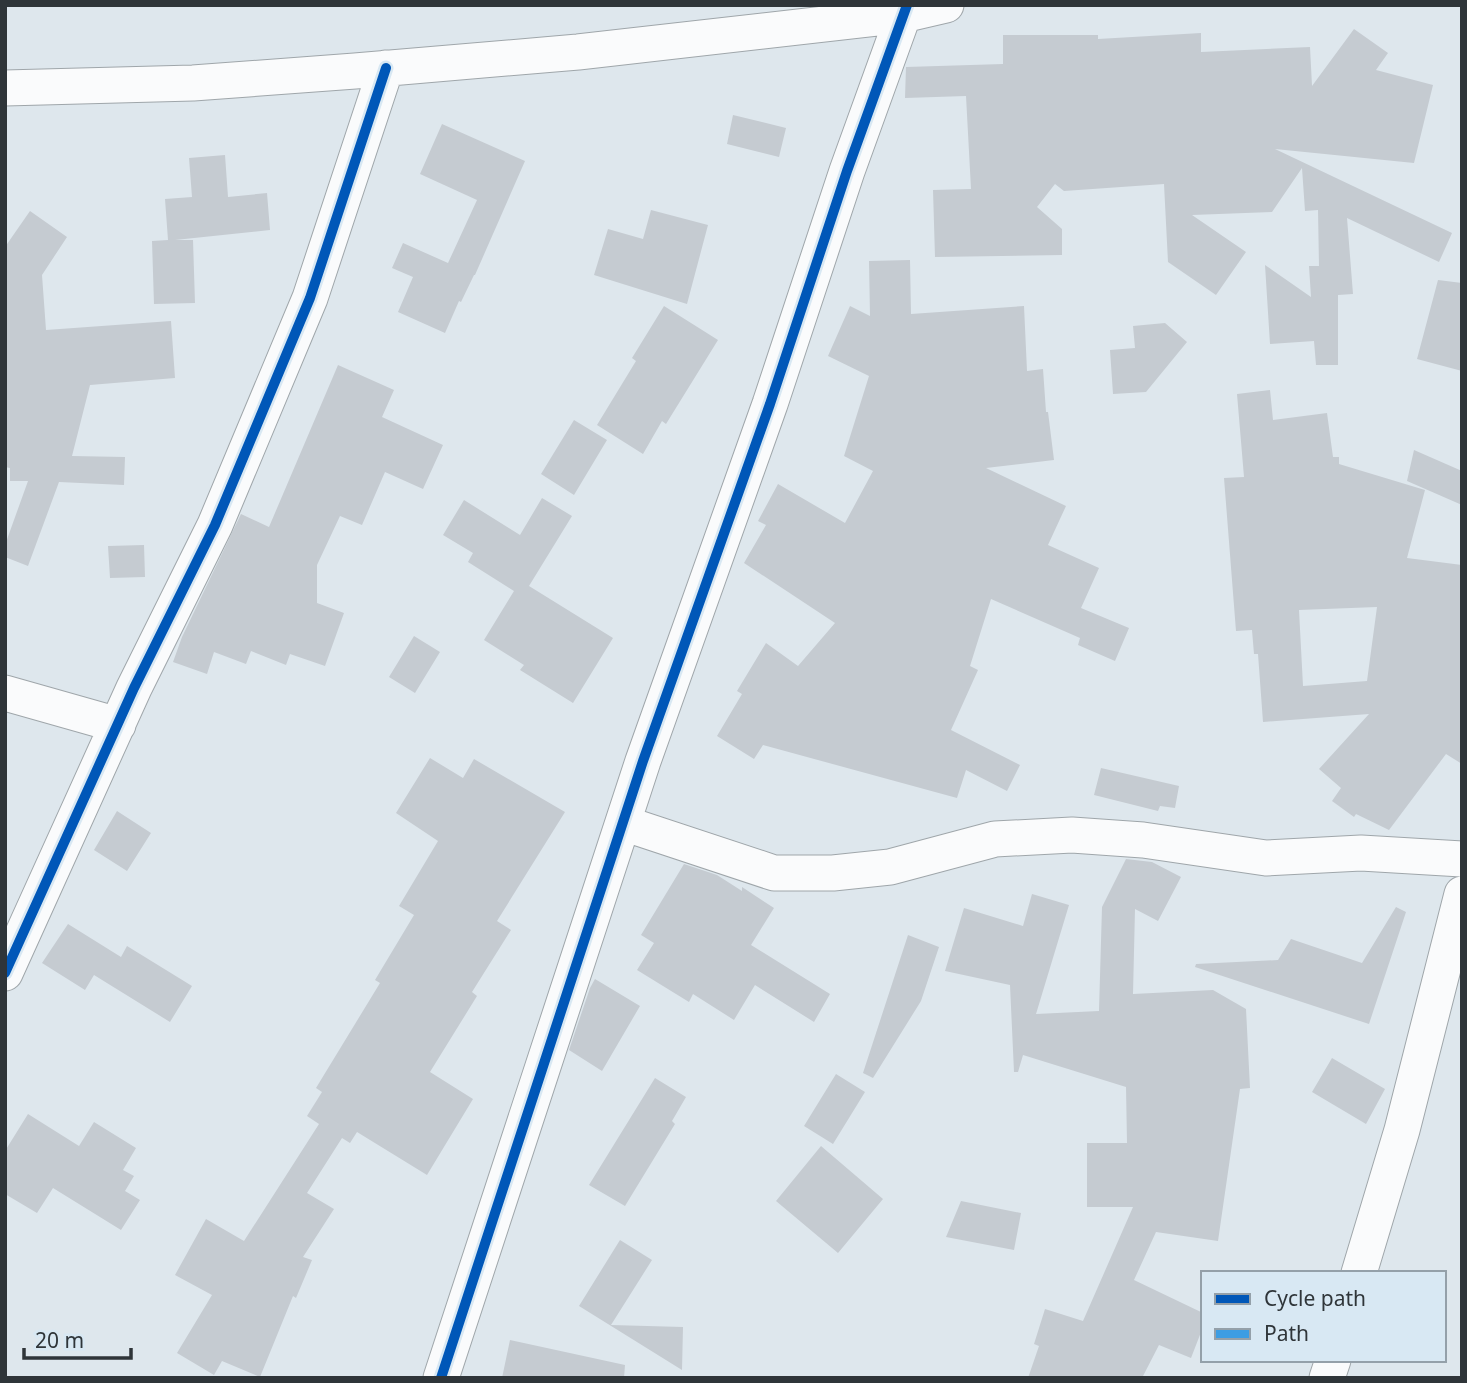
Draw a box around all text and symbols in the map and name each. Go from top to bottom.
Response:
legend [1201,1271,1446,1362]
text: Cycle path [1264,1284,1366,1312]
scale bar [24,1316,131,1360]
text: Path [1264,1319,1309,1347]
text: 20 m [35,1326,84,1354]

